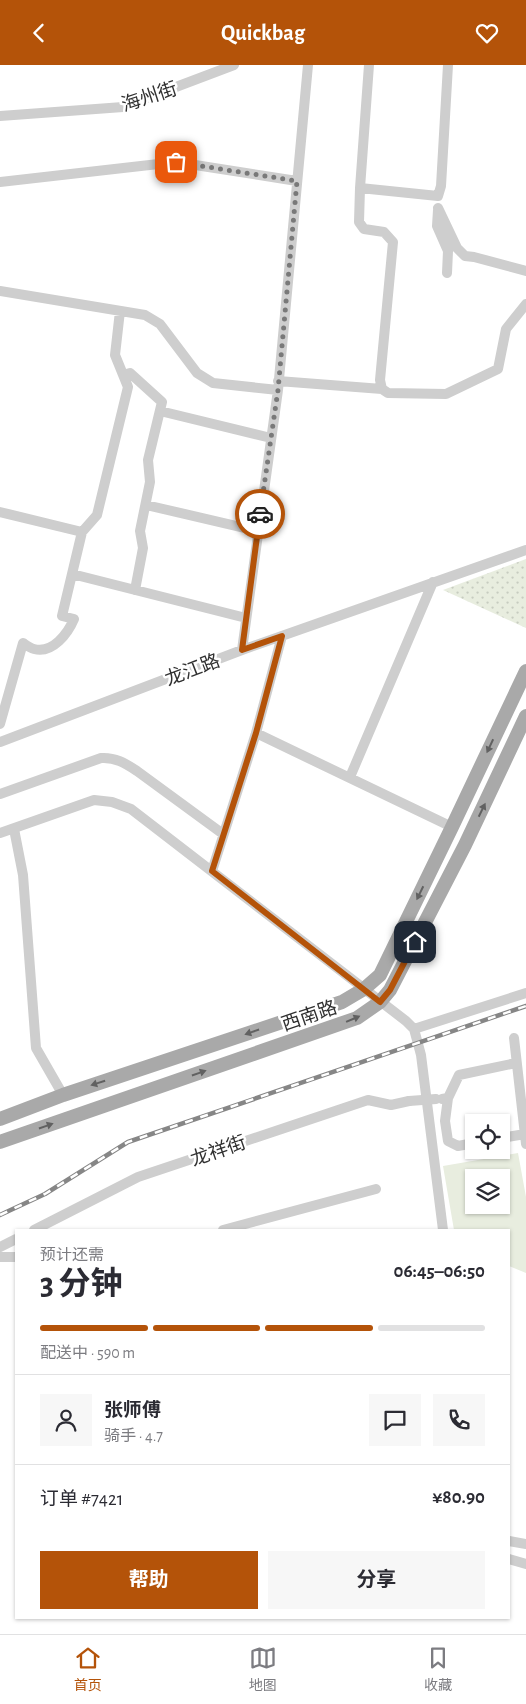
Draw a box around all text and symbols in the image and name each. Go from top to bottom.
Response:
icon: back [25,19,53,47]
icon: heart [473,19,501,47]
text: Quickbag [221,22,305,44]
street label: 海州街 [119,78,180,115]
pin [155,141,197,183]
icon: bag [162,148,190,176]
courier [235,489,285,539]
icon: car [246,500,274,528]
street label: 龙江路 [162,650,223,689]
one-way arrow [486,739,494,753]
one-way arrow [478,803,486,817]
one-way arrow [416,886,424,900]
pin [394,921,436,963]
icon: home [401,928,429,956]
street label: 西南路 [279,997,340,1035]
one-way arrow [346,1014,360,1022]
one-way arrow [245,1028,260,1036]
one-way arrow [192,1069,207,1076]
one-way arrow [91,1080,106,1088]
map controls [465,1114,510,1214]
button: locate [465,1114,510,1159]
one-way arrow [39,1122,54,1130]
street label: 龙祥街 [188,1131,249,1170]
button: layers [465,1169,510,1214]
text: 预计还需 [40,1247,104,1263]
text: 06:45–06:50 [394,1262,485,1281]
text: 3 分钟 [40,1268,123,1300]
text: 配送中 · 590 m [40,1345,135,1361]
button: person [40,1394,92,1446]
button: chat [369,1394,421,1446]
button: phone [433,1394,485,1446]
text: 张师傅 [104,1401,161,1420]
text: 骑手 · 4.7 [104,1428,163,1444]
text: ¥80.90 [432,1488,485,1507]
text: 订单 #7421 [40,1490,123,1509]
button: 帮助 [40,1551,258,1609]
button: 分享 [268,1551,485,1609]
tab: 首页 [74,1644,102,1695]
tab: 地图 [249,1644,277,1695]
tab: 收藏 [424,1644,452,1695]

